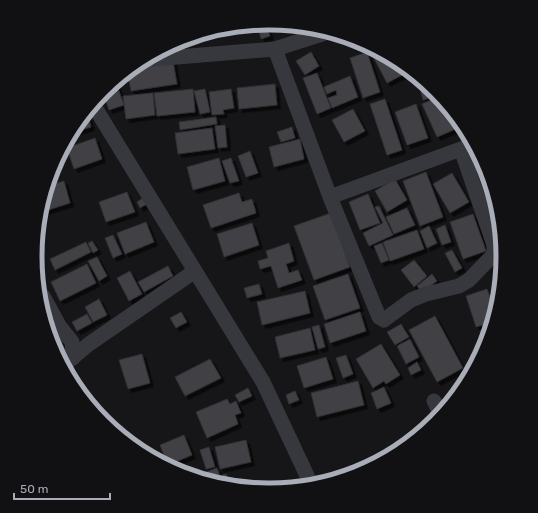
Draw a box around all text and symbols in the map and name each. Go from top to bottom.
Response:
scale bar [14,475,110,501]
text: 50 m [20,482,48,496]

